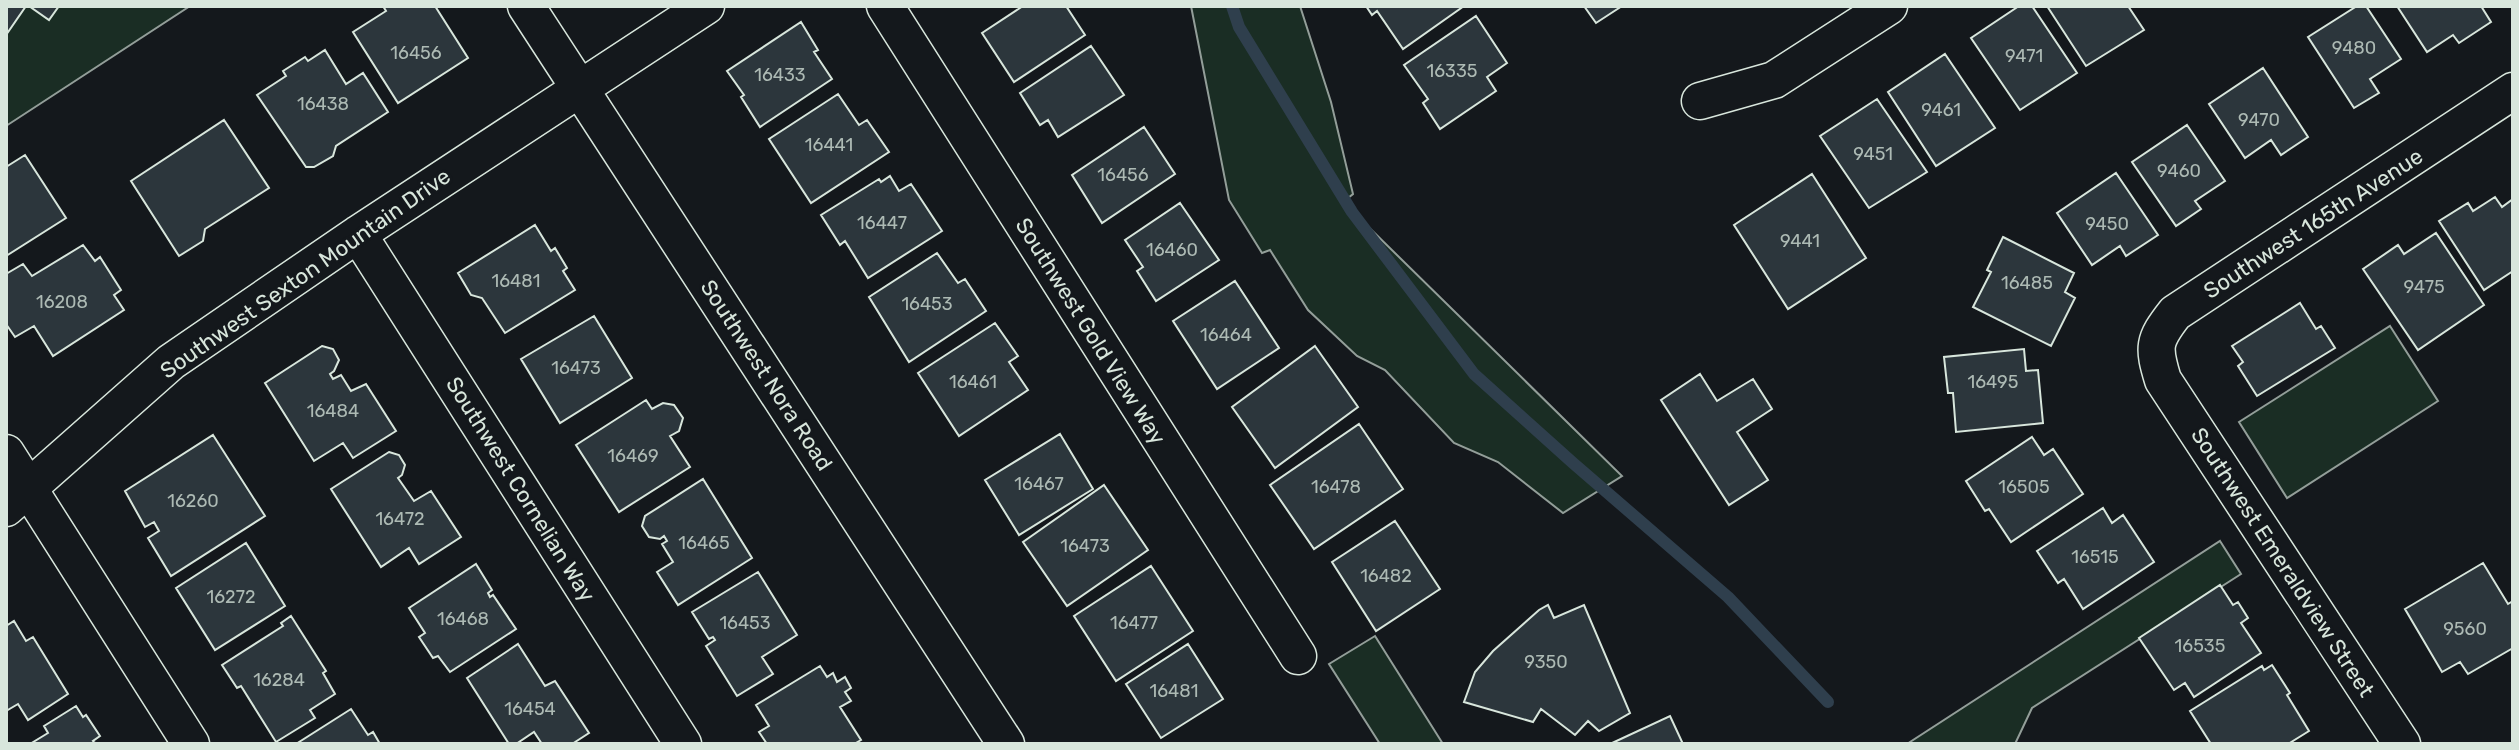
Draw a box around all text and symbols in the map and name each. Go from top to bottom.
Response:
house number: 9480 [2332,37,2376,59]
house number: 16456 [390,42,442,64]
house number: 9471 [2005,45,2043,67]
house number: 16335 [1427,60,1477,82]
house number: 16433 [754,64,806,86]
house number: 16438 [297,93,349,115]
house number: 9461 [1921,99,1961,121]
house number: 9470 [2238,109,2280,131]
house number: 16441 [805,134,853,156]
street label: Southwest 165th Avenue [2199,142,2428,304]
house number: 9451 [1853,143,1893,165]
house number: 9460 [2157,160,2201,182]
street label: Southwest Sexton Mountain Drive [155,163,456,384]
house number: 16456 [1097,164,1149,186]
house number: 16447 [857,212,907,234]
street label: Southwest Gold View Way [1010,213,1171,450]
house number: 9450 [2085,213,2129,235]
house number: 9441 [1780,230,1820,252]
house number: 16460 [1146,239,1198,261]
house number: 16481 [492,270,540,292]
house number: 16485 [2001,272,2053,294]
street label: Southwest Nora Road [695,275,838,476]
house number: 9475 [2403,276,2445,298]
house number: 16208 [36,291,88,313]
house number: 16453 [901,293,953,315]
house number: 16464 [1200,324,1252,346]
house number: 16473 [551,357,601,379]
house number: 16461 [949,371,997,393]
house number: 16495 [1968,371,2018,393]
street label: Southwest Cornelian Way [440,372,601,607]
house number: 16484 [307,400,359,422]
street label: Southwest Emeraldview Street [2185,422,2380,702]
house number: 16469 [607,445,659,467]
house number: 16467 [1014,473,1064,495]
house number: 16478 [1311,476,1361,498]
house number: 16505 [1998,476,2050,498]
house number: 16260 [167,490,219,512]
house number: 16472 [375,508,425,530]
house number: 16465 [678,532,730,554]
house number: 16473 [1060,535,1110,557]
house number: 16515 [2071,546,2119,568]
house number: 16482 [1360,565,1412,587]
house number: 16272 [207,586,255,608]
house number: 16468 [437,608,489,630]
house number: 16453 [719,612,771,634]
house number: 16477 [1110,612,1158,634]
house number: 9560 [2443,618,2487,640]
house number: 16535 [2175,635,2225,657]
house number: 9350 [1524,651,1568,673]
house number: 16284 [253,669,305,691]
house number: 16481 [1150,680,1198,702]
house number: 16454 [504,698,556,720]

